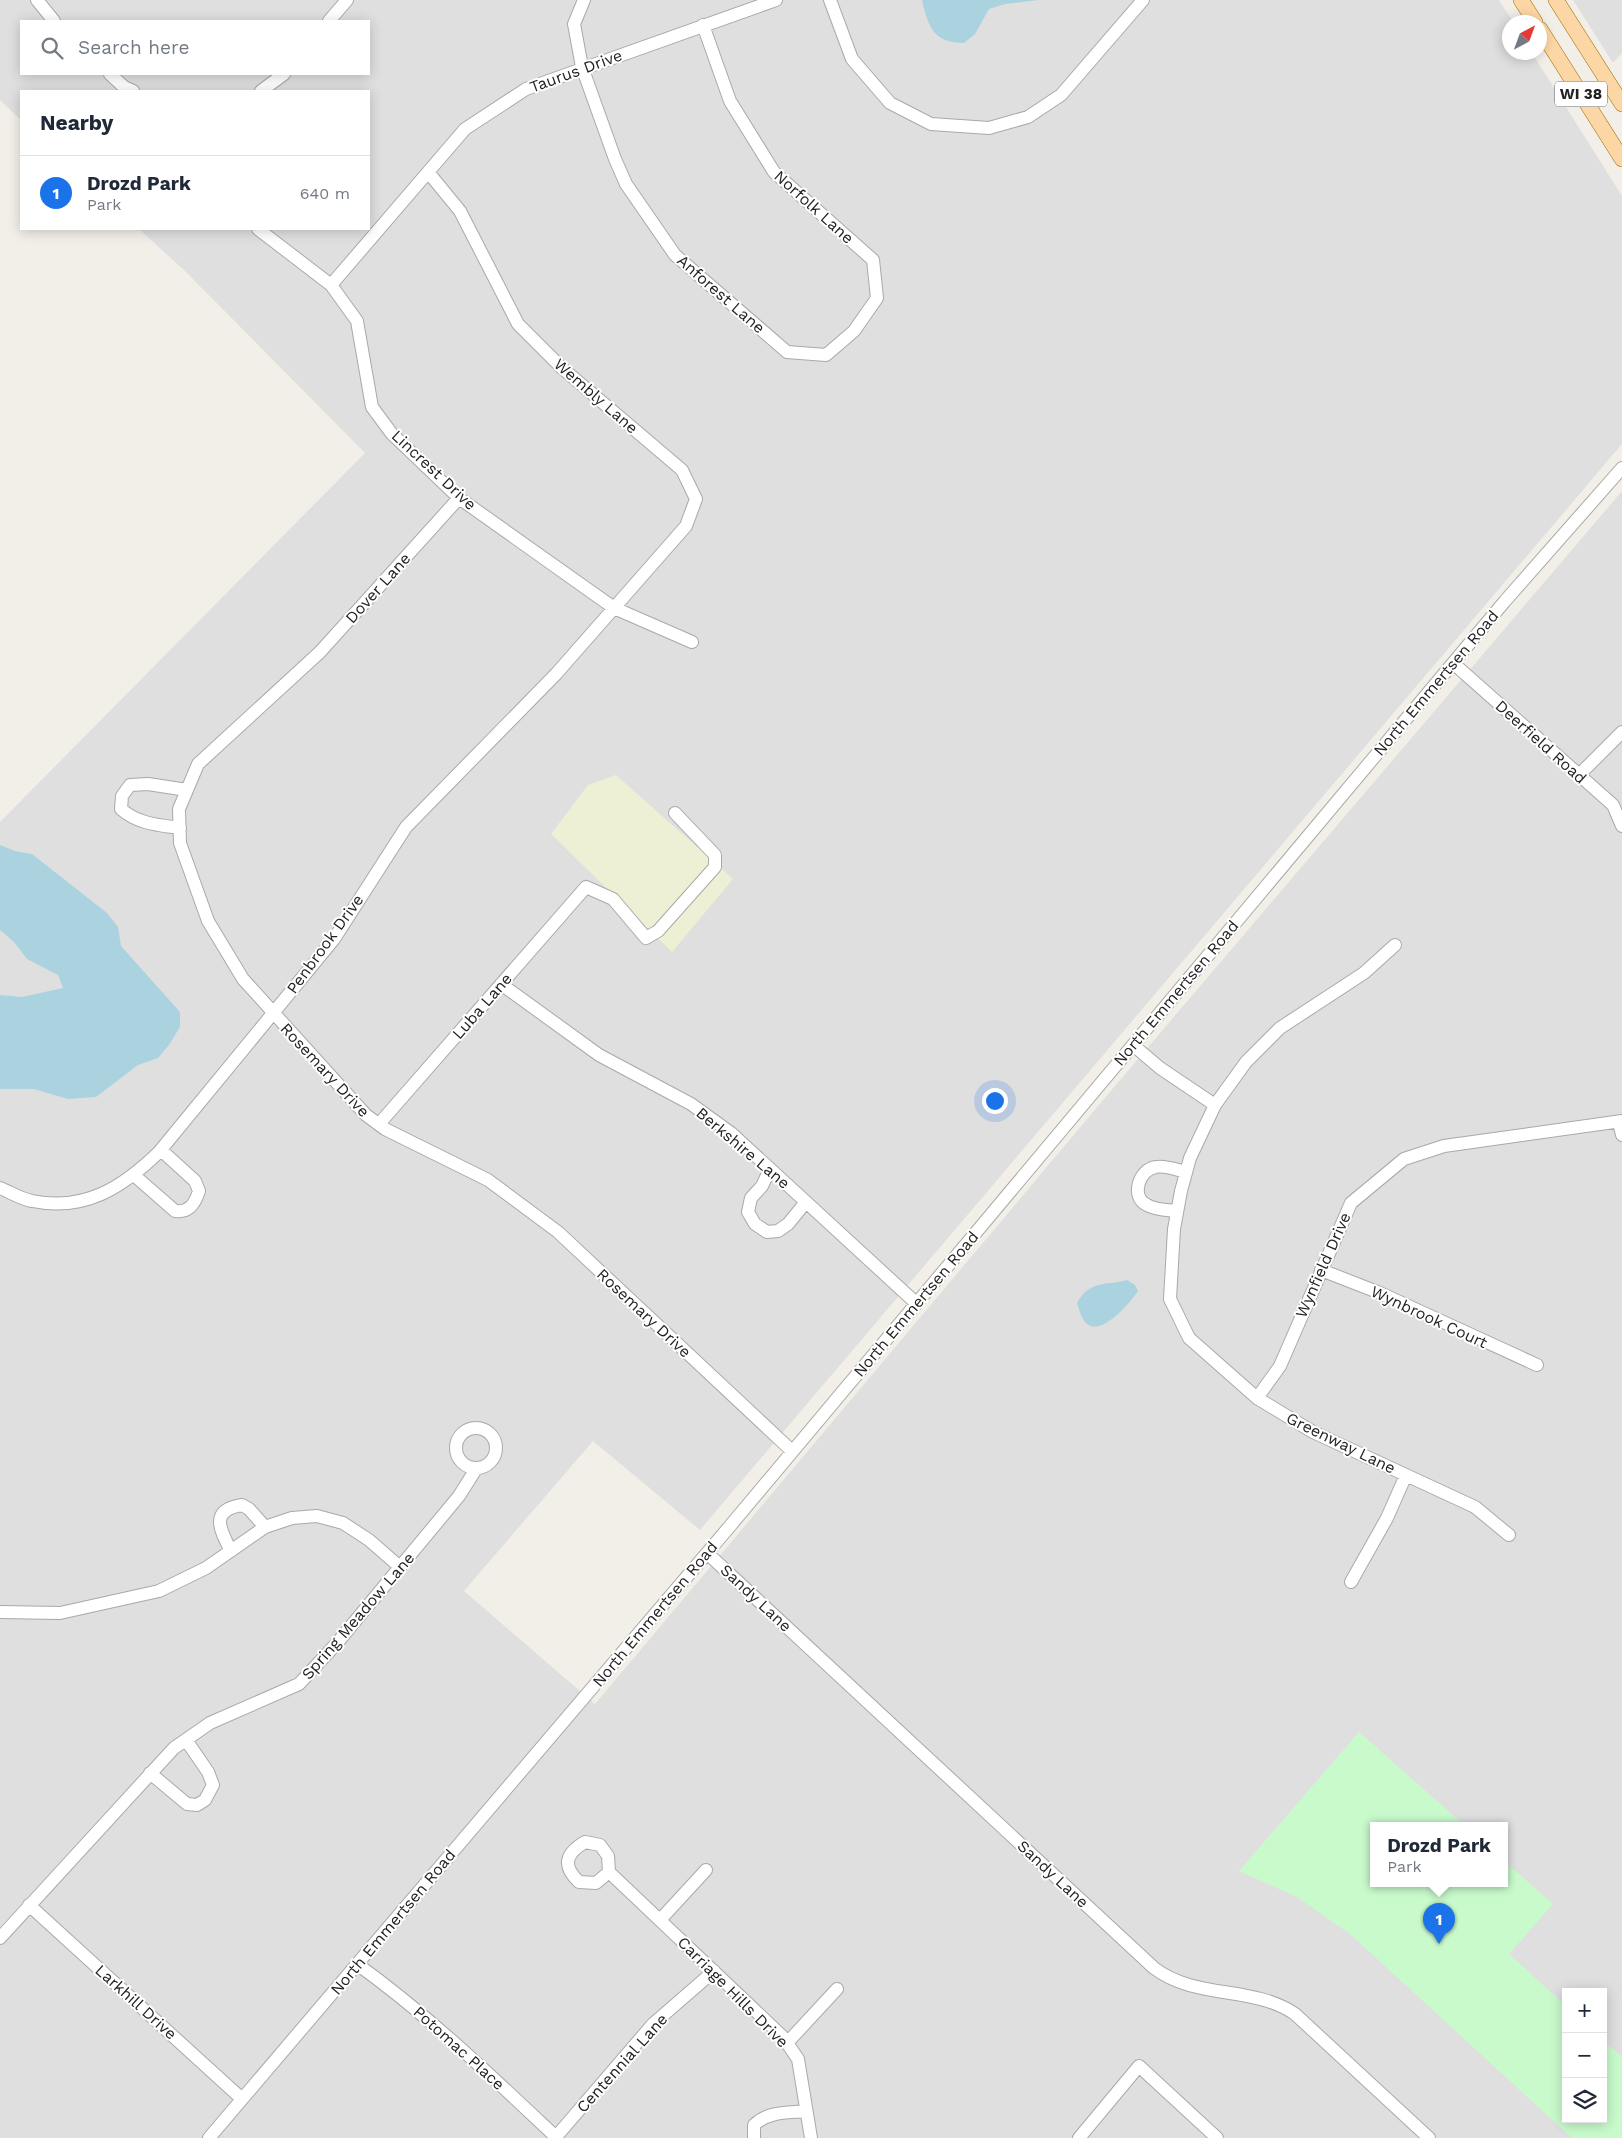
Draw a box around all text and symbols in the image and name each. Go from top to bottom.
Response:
north arrow [1502,15,1547,60]
search box [20,20,370,75]
icon: search [38,34,66,62]
text: Search here [78,36,189,59]
street label: Taurus Drive [527,45,625,97]
road number: WI 38 [1555,82,1607,106]
text: Nearby [40,110,113,135]
street label: Norfolk Lane [770,166,858,248]
text: Drozd Park [87,172,191,195]
text: 1 [53,184,59,203]
text: 640 m [300,184,350,203]
text: Park [87,195,121,214]
street label: Anforest Lane [673,251,769,337]
street label: Wembly Lane [550,354,642,438]
street label: Lincrest Drive [388,426,480,514]
street label: Dover Lane [341,549,415,627]
street label: North Emmertsen Road [1370,606,1502,760]
street label: Deerfield Road [1492,696,1590,788]
street label: Penbrook Drive [283,891,367,997]
street label: North Emmertsen Road [1110,916,1242,1070]
street label: Luba Lane [448,969,516,1043]
street label: Rosemary Drive [277,1019,373,1121]
your location [982,1088,1008,1114]
street label: Berkshire Lane [692,1103,794,1193]
street label: Wynfield Drive [1291,1209,1355,1321]
street label: North Emmertsen Road [850,1227,982,1381]
street label: Rosemary Drive [593,1265,695,1361]
street label: Wynbrook Court [1368,1282,1491,1352]
street label: Greenway Lane [1283,1408,1399,1478]
street label: North Emmertsen Road [589,1537,721,1691]
street label: Spring Meadow Lane [298,1549,418,1683]
street label: Sandy Lane [717,1560,795,1636]
popup [1370,1822,1508,1887]
text: Drozd Park [1387,1834,1491,1857]
street label: Sandy Lane [1014,1836,1092,1912]
street label: North Emmertsen Road [327,1845,459,1999]
text: Park [1387,1857,1422,1876]
pin: 1 [1423,1903,1455,1944]
street label: Carriage Hills Drive [674,1933,792,2051]
street label: Larkhill Drive [91,1961,181,2043]
map controls [1562,1988,1607,2123]
button: + [1562,1988,1607,2033]
street label: Potomac Place [410,2002,508,2094]
street label: Centennial Lane [573,2010,671,2116]
button: − [1562,2033,1607,2078]
button: layers [1562,2078,1607,2123]

